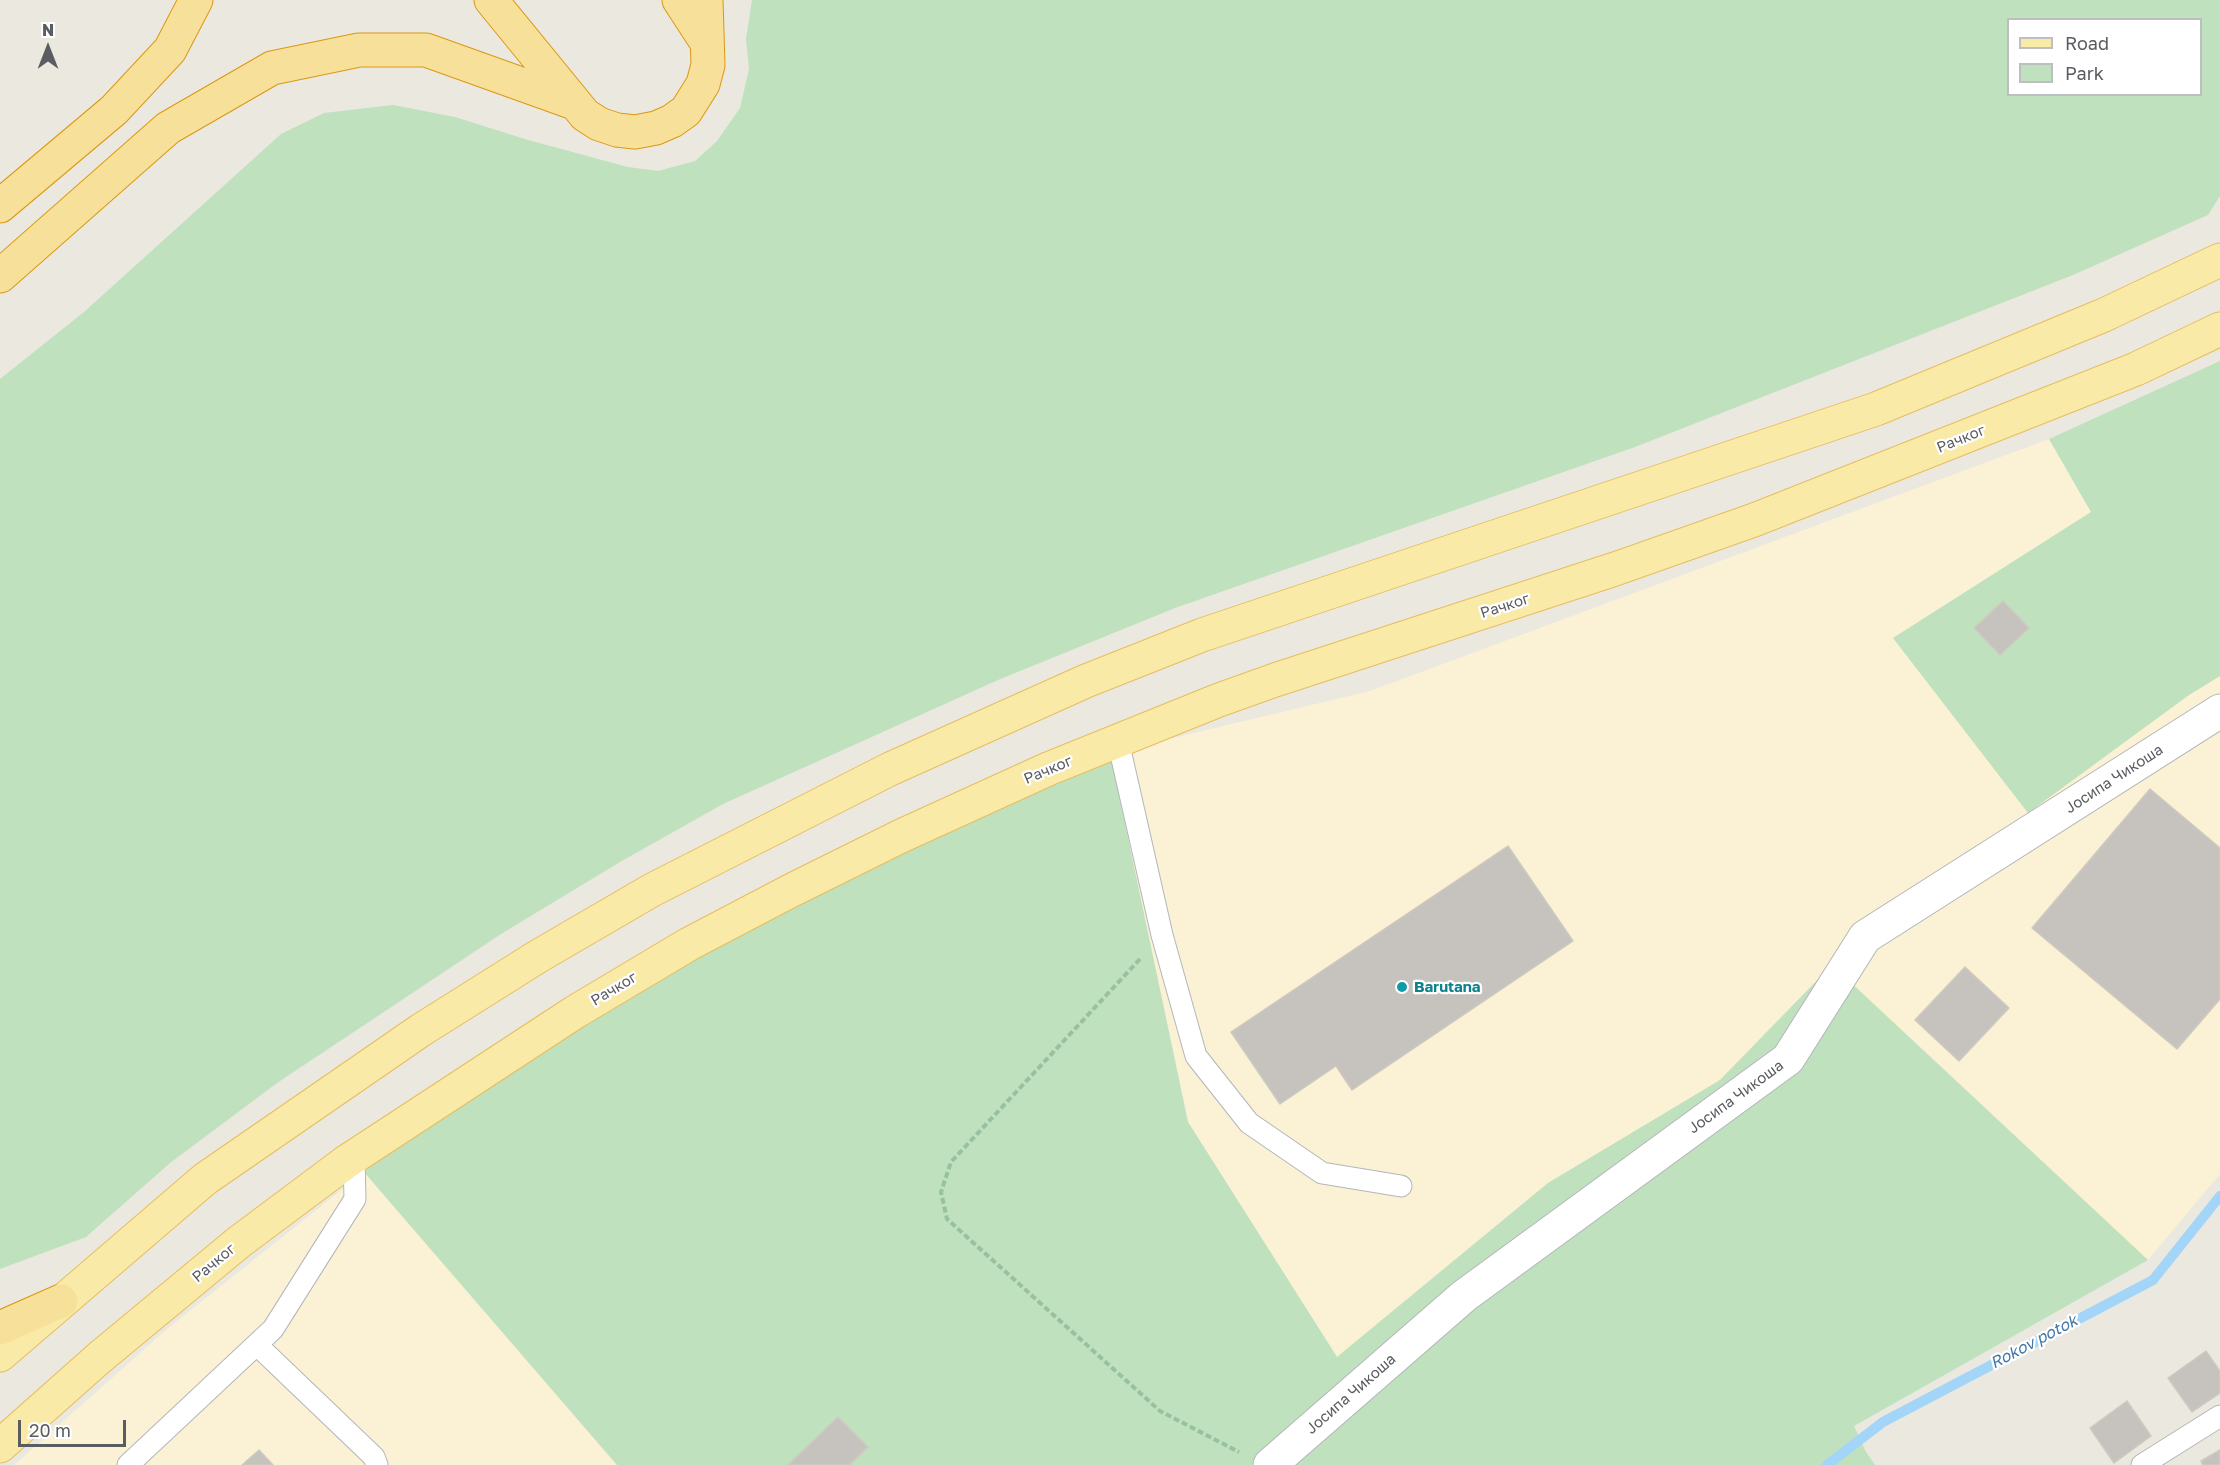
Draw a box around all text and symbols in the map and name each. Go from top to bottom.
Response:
north arrow [18,18,78,78]
legend [2007,18,2202,96]
text: N [42,20,54,40]
text: Road [2065,32,2109,54]
text: Park [2065,62,2104,84]
street label: Рачког [1934,421,1988,457]
street label: Рачког [1478,590,1532,622]
street label: Јосипа Чикоша [2062,741,2166,817]
street label: Рачког [1021,752,1075,788]
street label: Рачког [588,968,640,1010]
place label: Barutana [1414,978,1481,996]
marker: Barutana [1395,980,1409,994]
street label: Јосипа Чикоша [1685,1057,1787,1137]
street label: Рачког [189,1240,239,1286]
water label: Rokov potok [1987,1311,2081,1373]
street label: Јосипа Чикоша [1302,1350,1400,1438]
scale bar [21,1408,129,1446]
text: 20 m [29,1419,71,1441]

